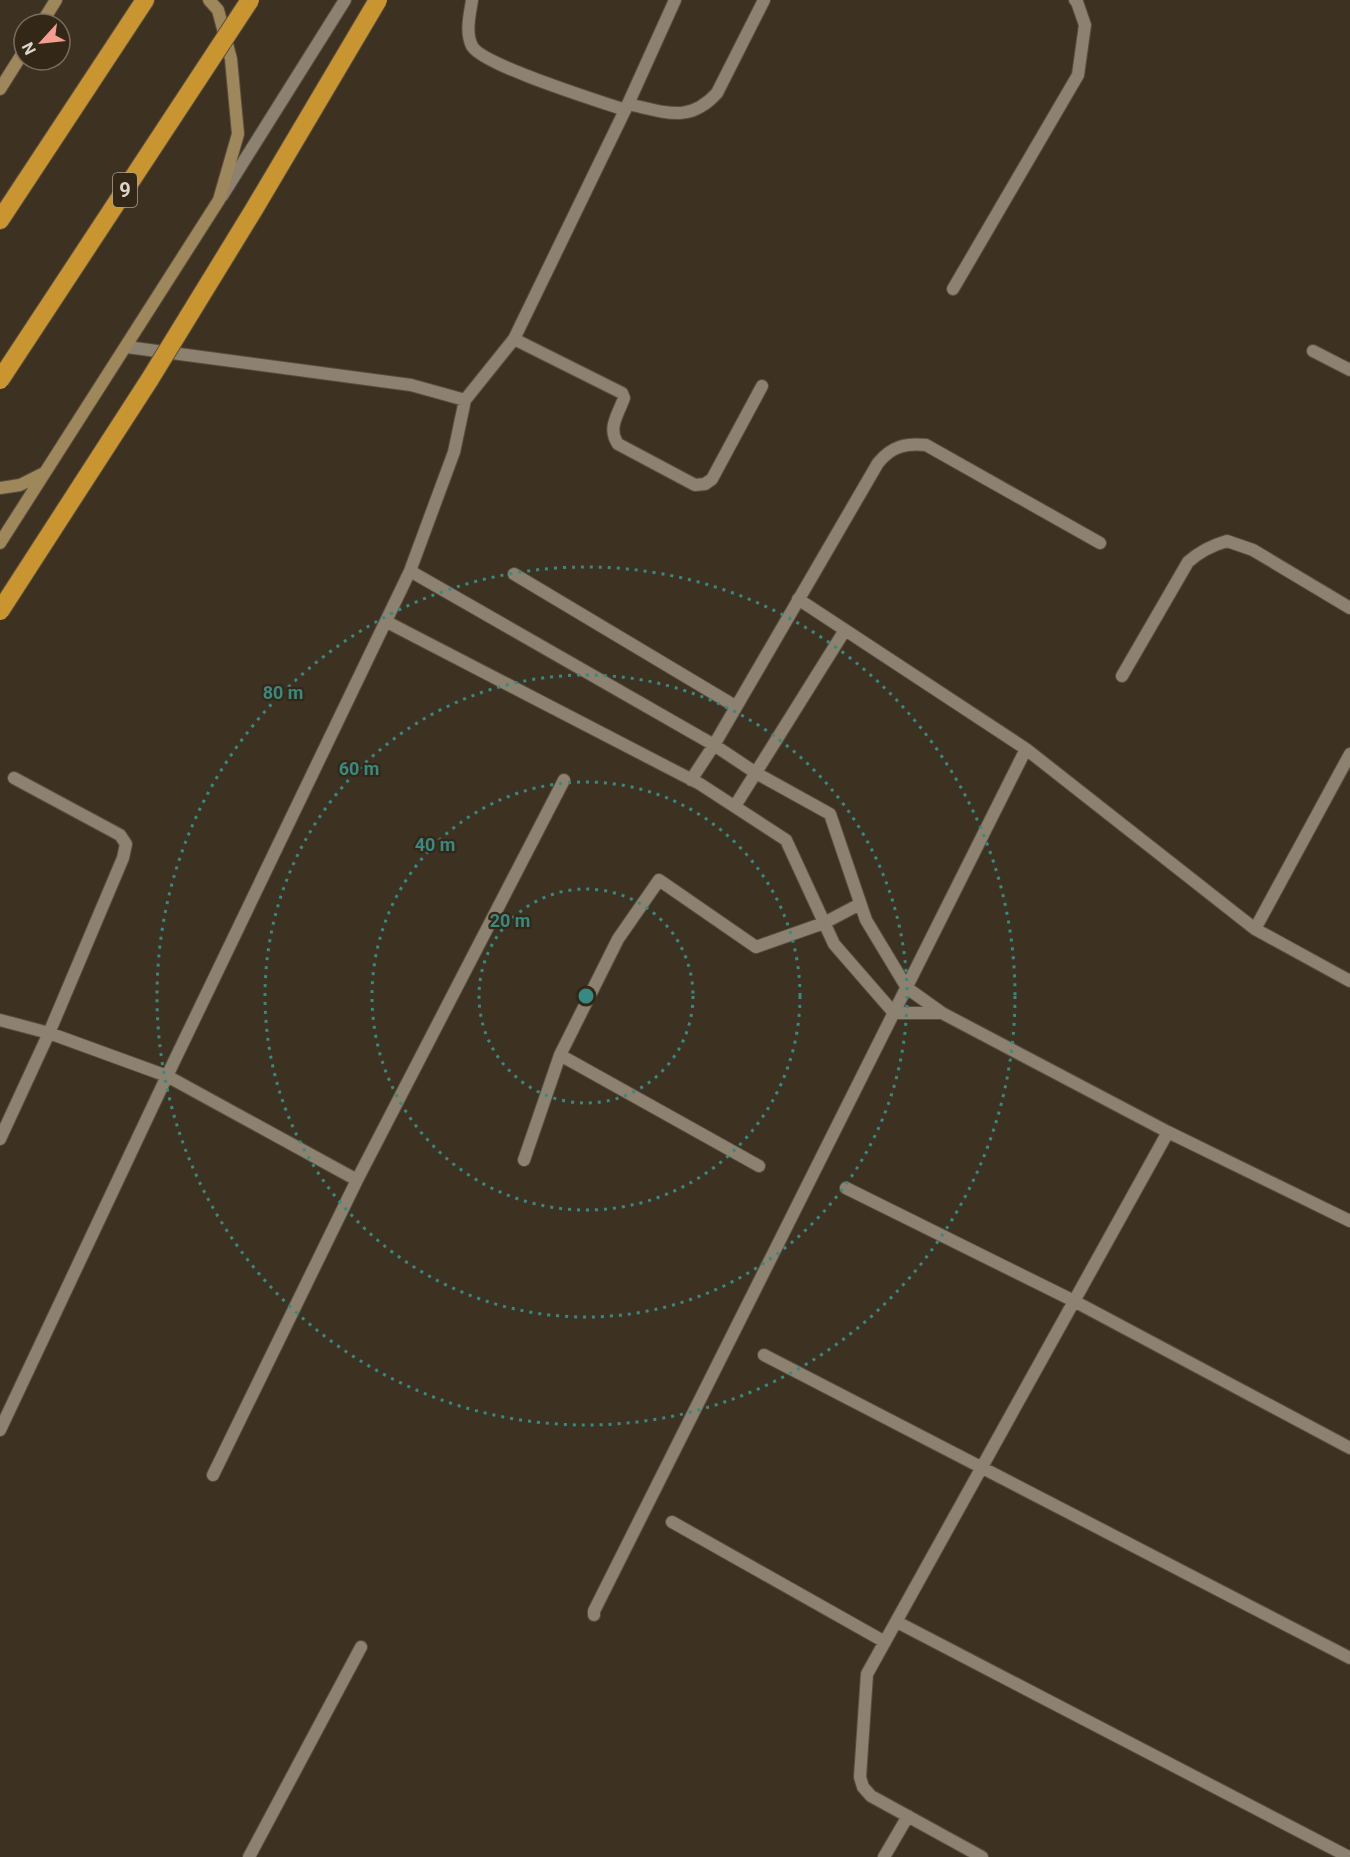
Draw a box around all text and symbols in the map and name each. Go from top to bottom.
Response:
north arrow [12,12,72,72]
text: N [18,39,40,58]
road number: 9 [113,173,137,207]
text: 80 m [263,682,303,703]
text: 60 m [339,758,379,779]
text: 40 m [415,834,455,855]
text: 20 m [490,910,530,931]
centre of rings [576,986,596,1006]

